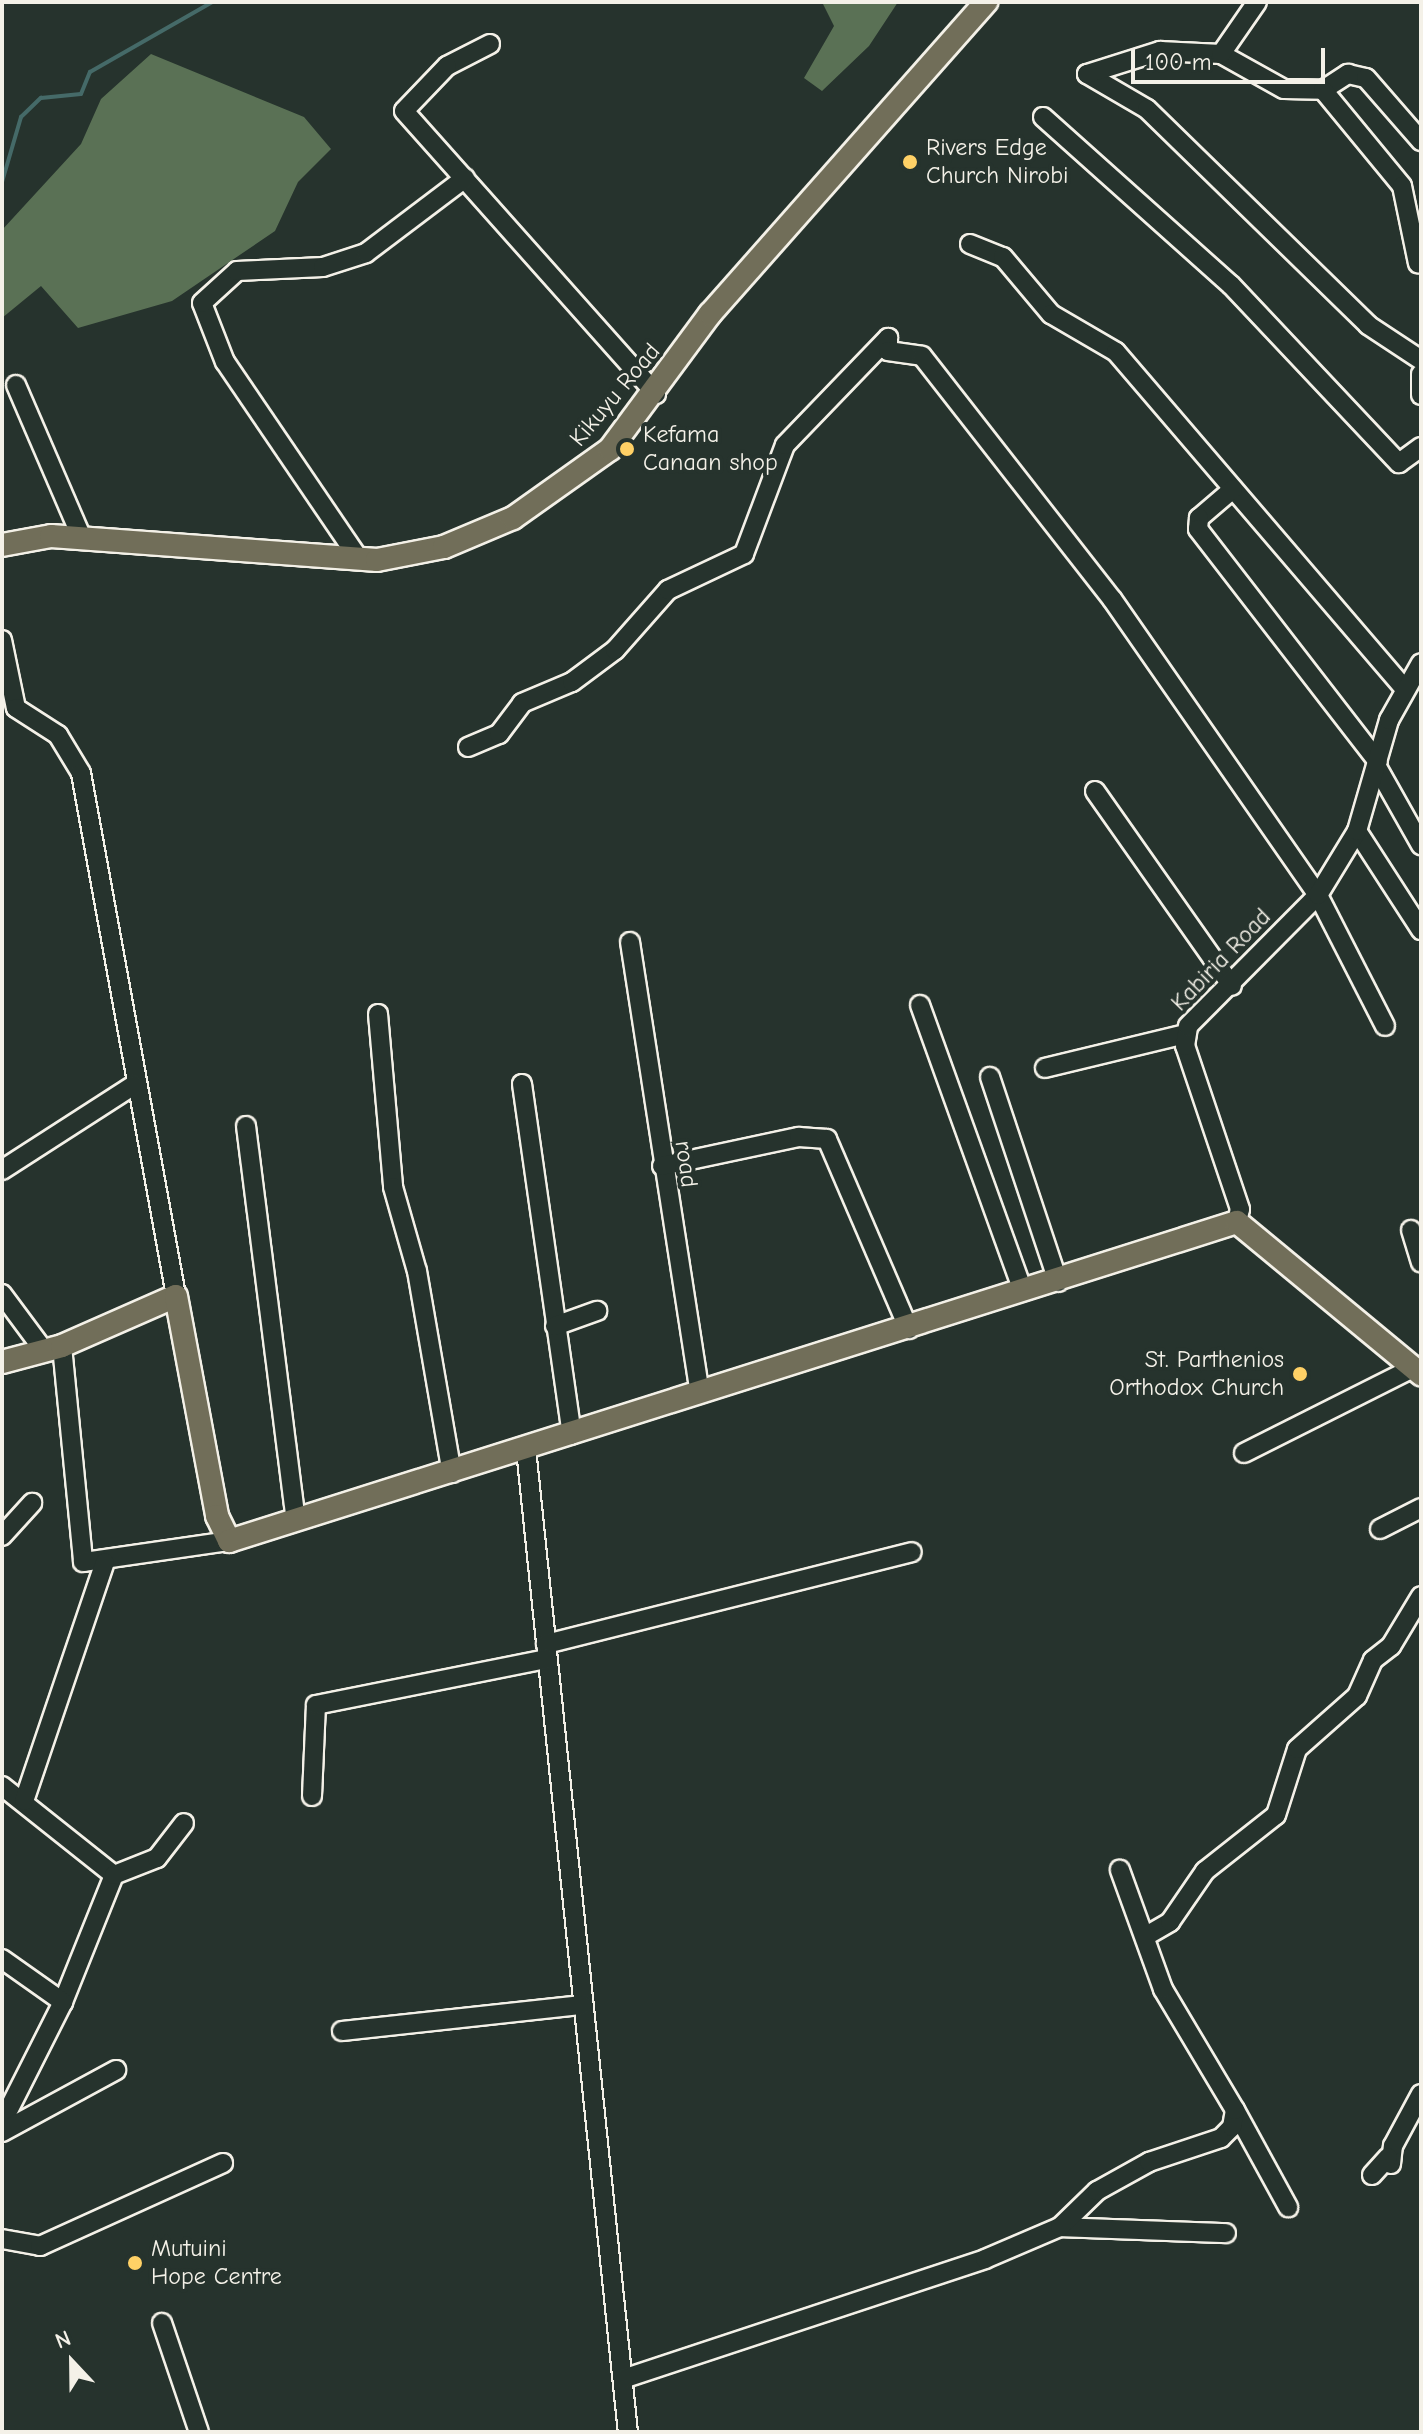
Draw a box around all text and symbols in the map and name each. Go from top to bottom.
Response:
scale bar [1135,32,1329,82]
text: 100 m [1145,48,1212,76]
place label: Rivers Edge Church Nirobi [926,134,1068,190]
marker: Rivers Edge Church Nirobi [901,153,919,171]
street label: Kikuyu Road [564,338,666,452]
place label: Kefama Canaan shop [643,421,778,477]
marker: Kefama Canaan shop [618,440,636,458]
street label: Kabiria Road [1165,903,1277,1017]
street label: road [668,1139,704,1189]
place label: St. Parthenios Orthodox Church [1109,1346,1284,1402]
marker: St. Parthenios Orthodox Church [1291,1365,1309,1383]
place label: Mutuini Hope Centre [151,2235,282,2291]
marker: Mutuini Hope Centre [126,2254,144,2272]
north arrow [32,2322,112,2402]
text: N [51,2325,75,2354]

